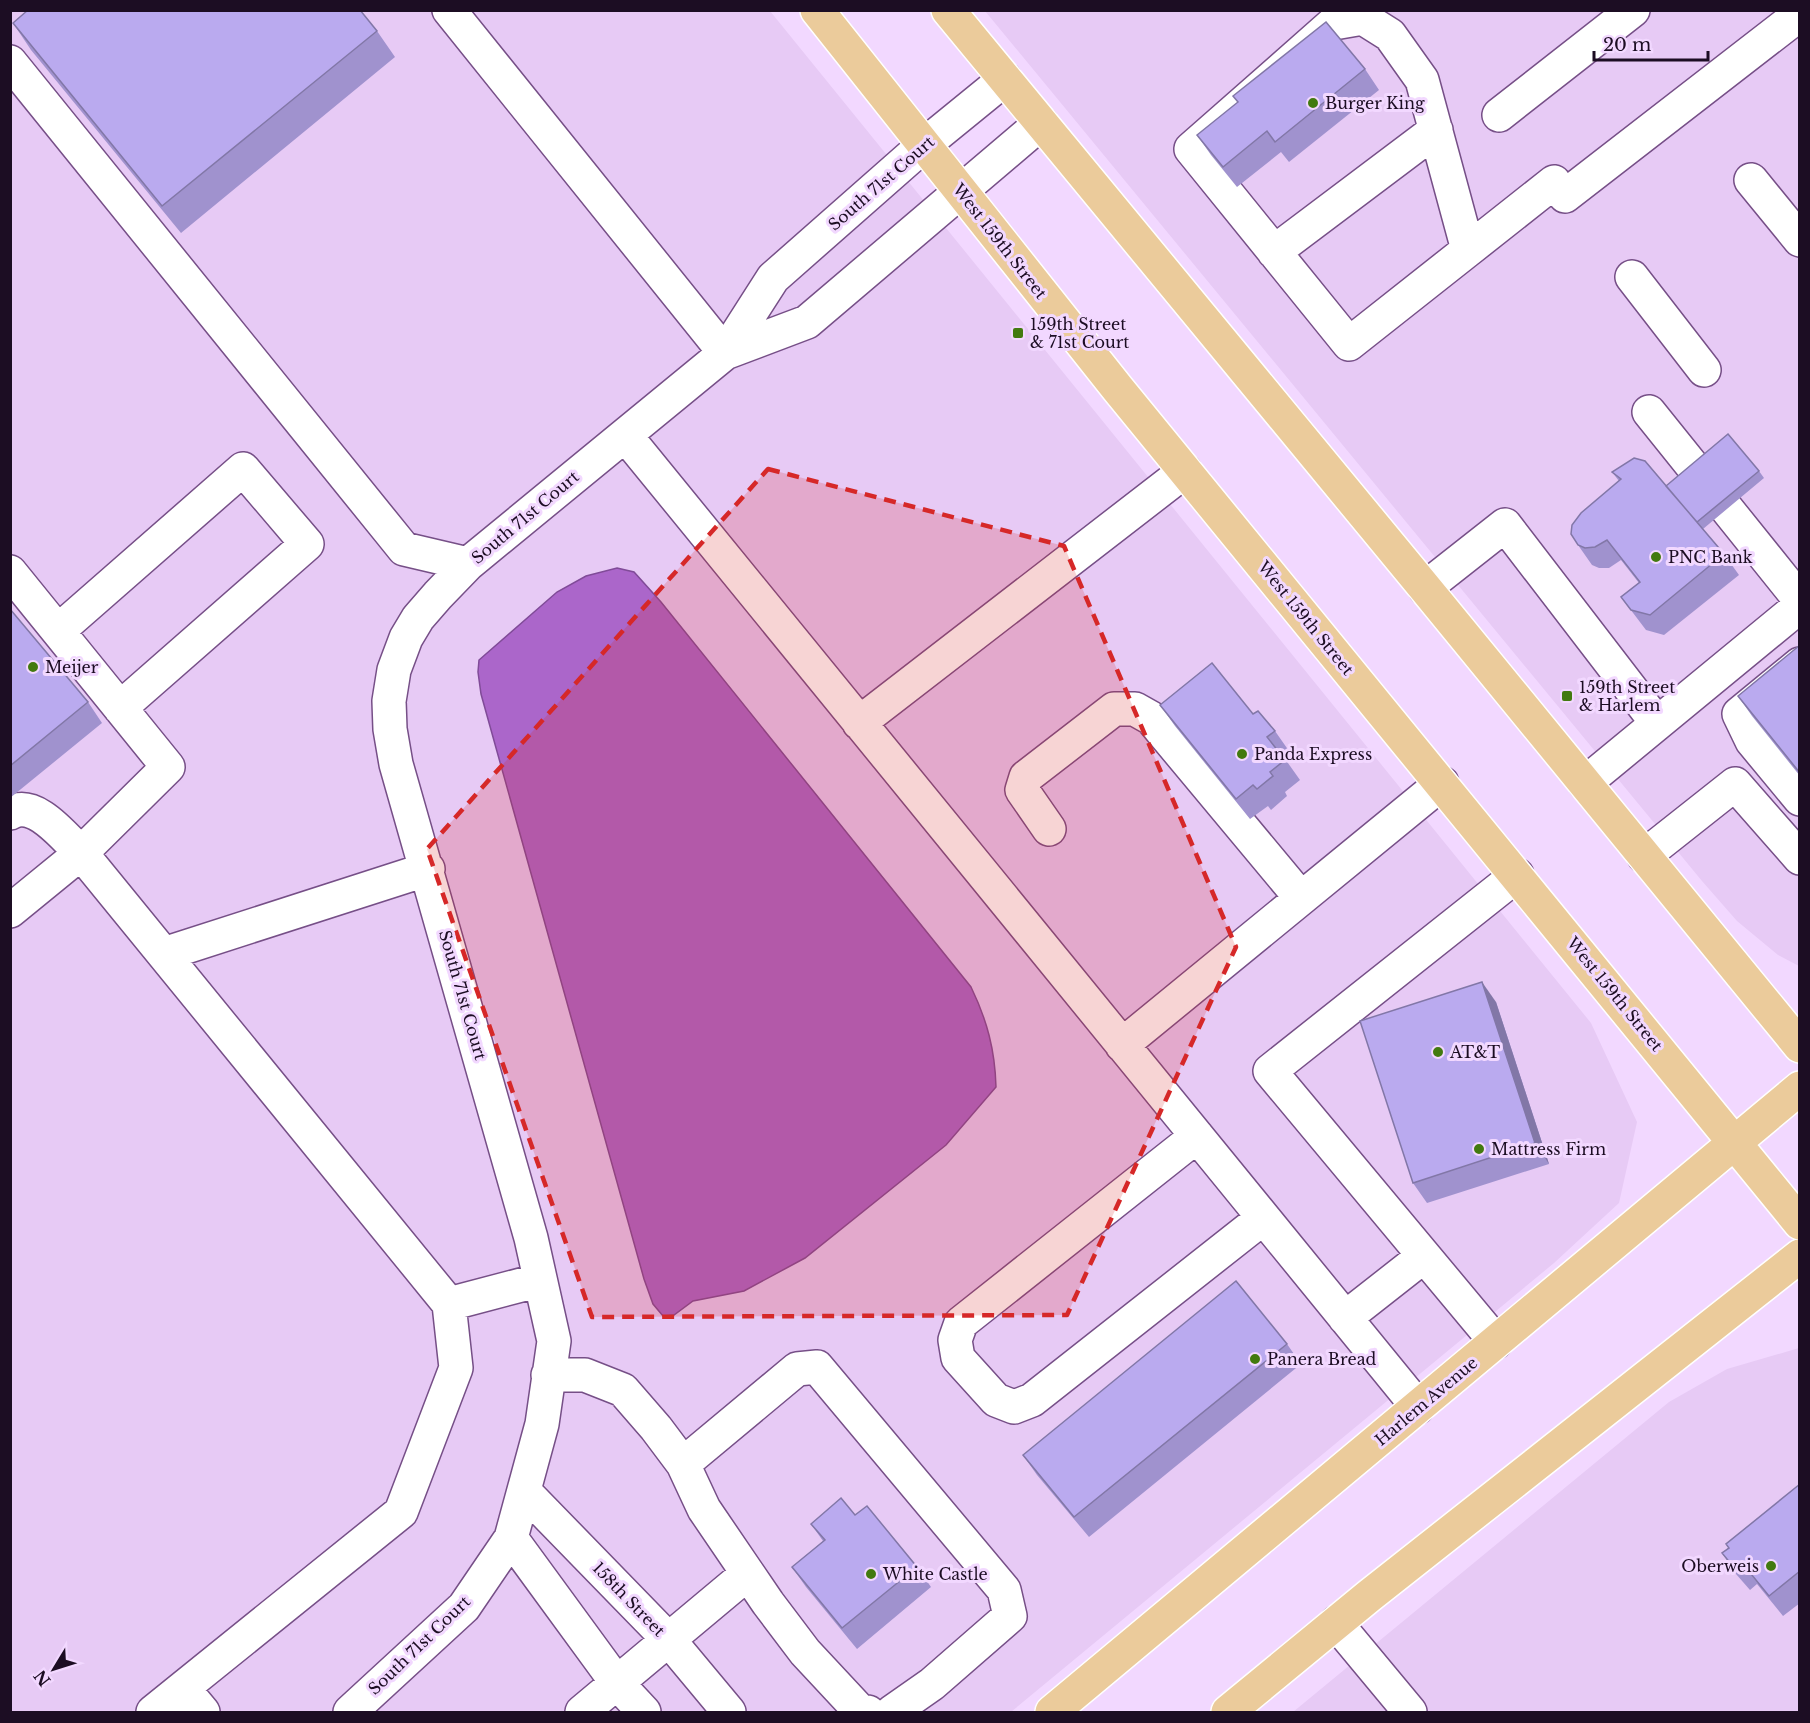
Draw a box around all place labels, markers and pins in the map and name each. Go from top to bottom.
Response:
place label: Burger King [1325,93,1425,113]
marker: Burger King [1306,96,1320,110]
place label: 159th Street & 71st Court [1030,314,1129,352]
marker: 159th Street & 71st Court [1011,326,1025,340]
place label: PNC Bank [1668,547,1753,567]
marker: PNC Bank [1649,550,1663,564]
place label: Meijer [45,657,99,677]
marker: Meijer [26,660,40,674]
place label: 159th Street & Harlem [1579,677,1675,715]
marker: 159th Street & Harlem [1560,689,1574,703]
place label: Panda Express [1254,744,1372,764]
marker: Panda Express [1235,747,1249,761]
place label: AT&T [1449,1042,1500,1062]
marker: AT&T [1431,1045,1445,1059]
place label: Mattress Firm [1491,1139,1606,1159]
marker: Mattress Firm [1472,1142,1486,1156]
place label: Panera Bread [1267,1349,1377,1369]
marker: Panera Bread [1248,1352,1262,1366]
place label: Oberweis [1681,1556,1759,1576]
marker: Oberweis [1764,1559,1778,1573]
place label: White Castle [882,1564,988,1584]
marker: White Castle [864,1567,878,1581]

